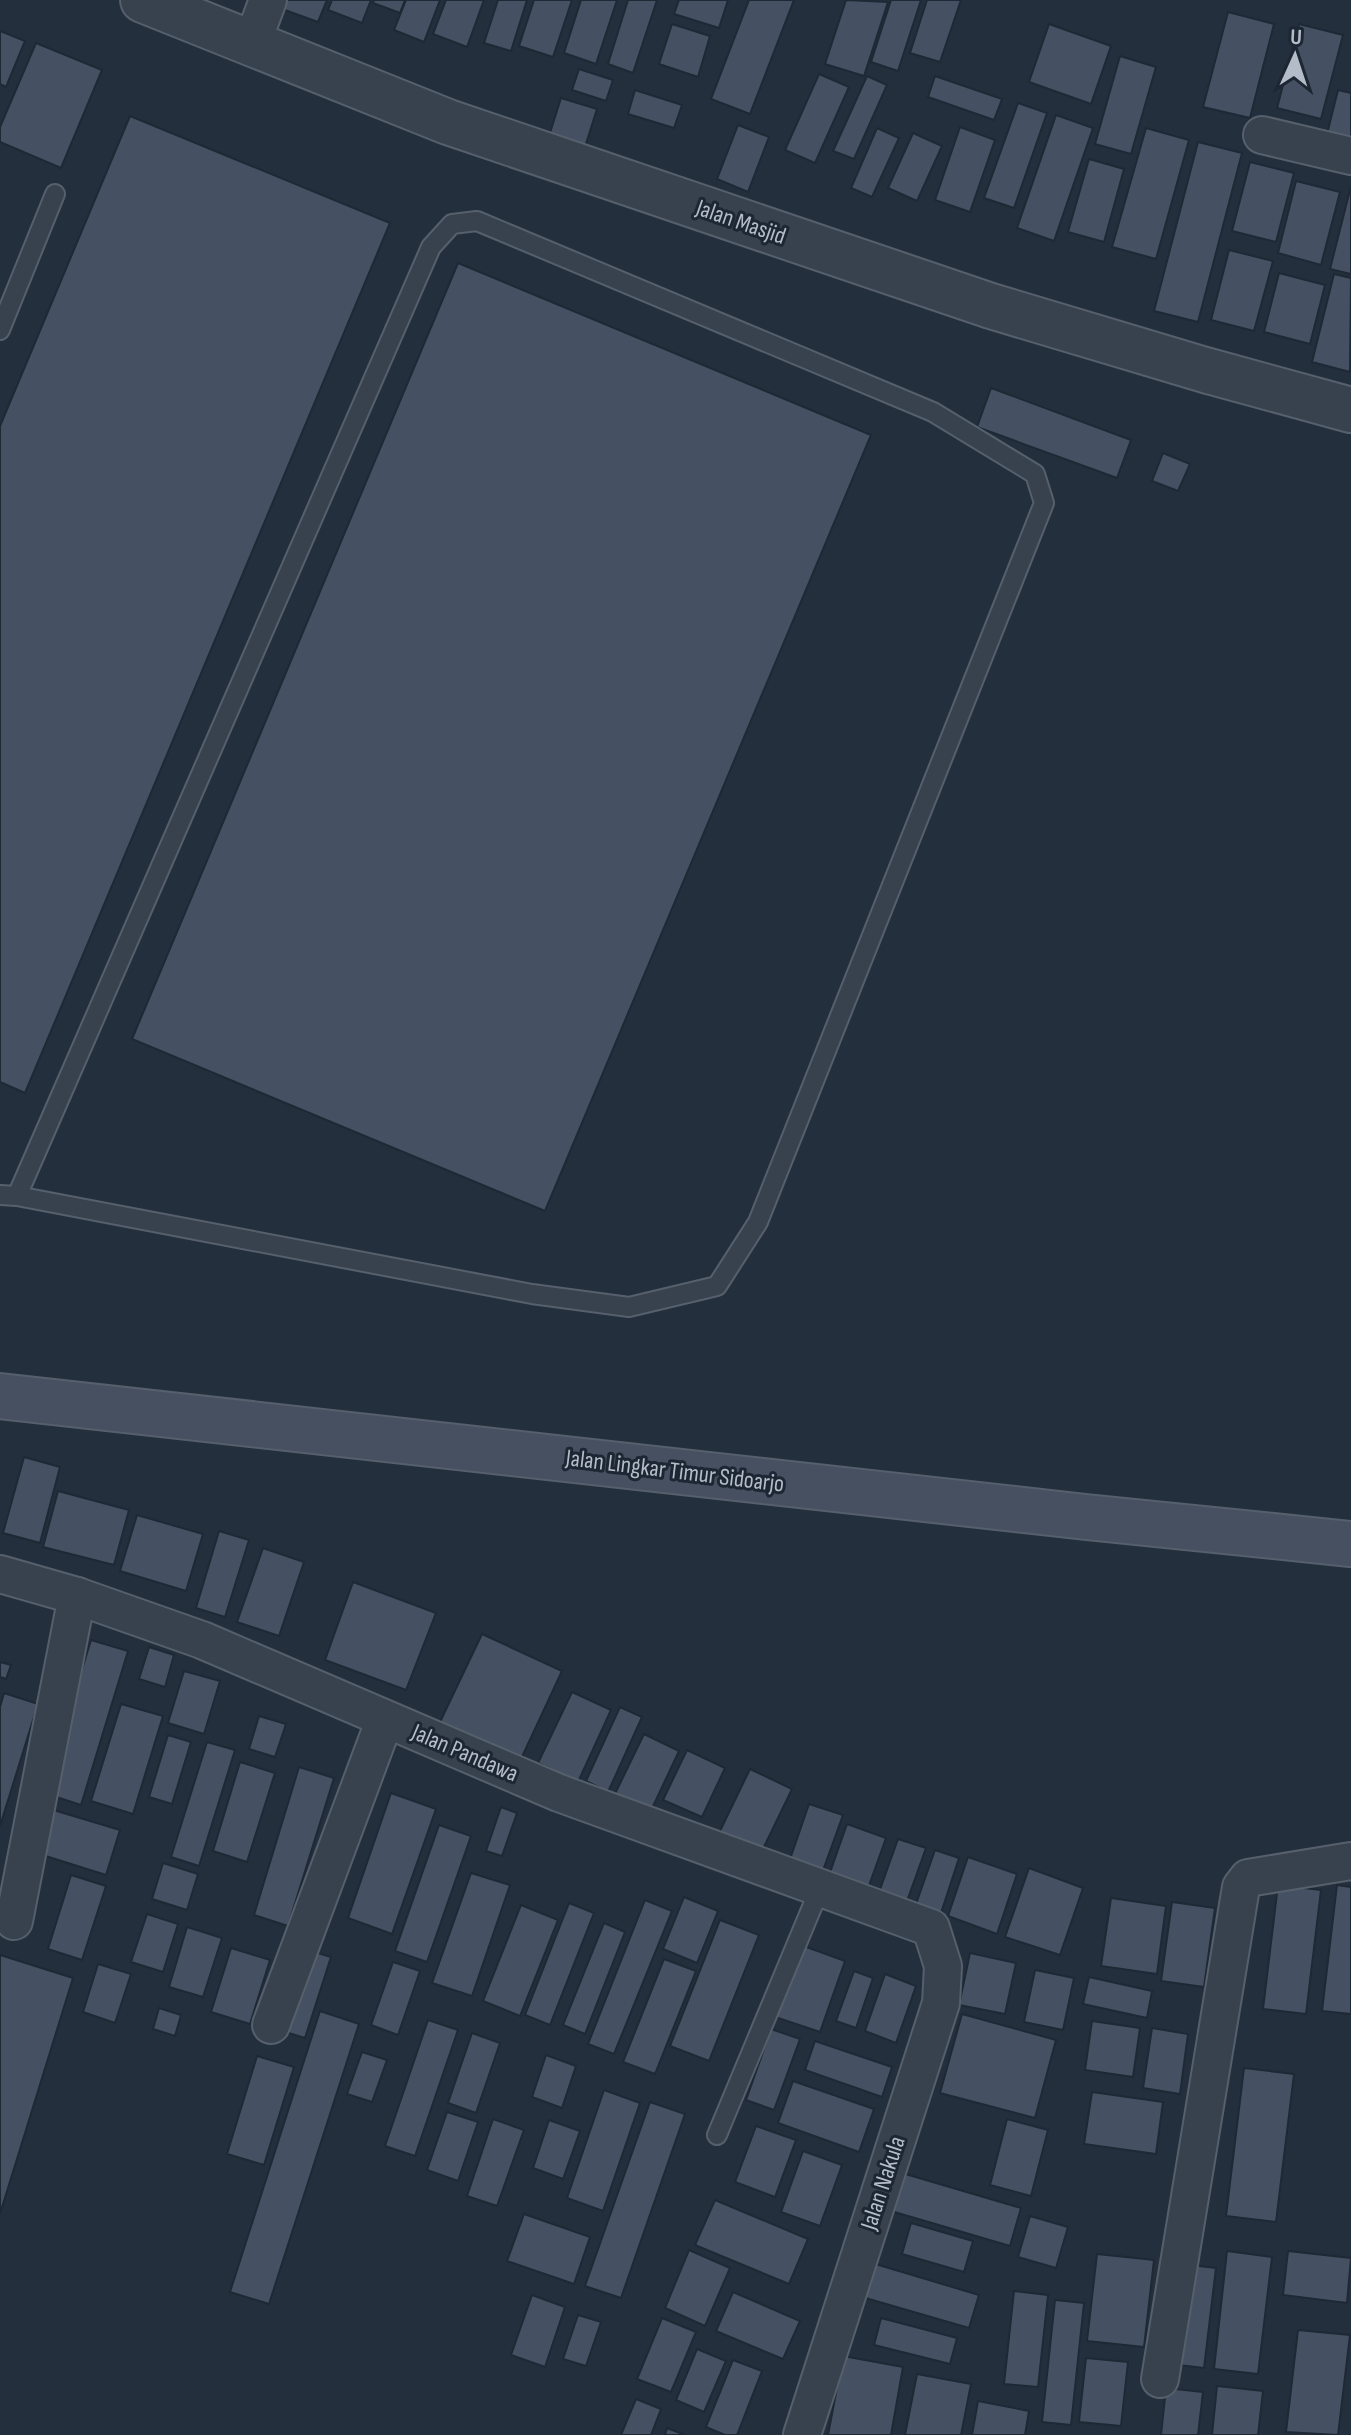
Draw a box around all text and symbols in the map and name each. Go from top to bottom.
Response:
north arrow [1255,16,1335,96]
text: U [1290,24,1302,51]
street label: Jalan Masjid [691,193,790,251]
street label: Jalan Lingkar Timur Sidoarjo [563,1443,786,1499]
street label: Jalan Pandawa [406,1717,523,1788]
street label: Jalan Nakula [854,2133,912,2234]

